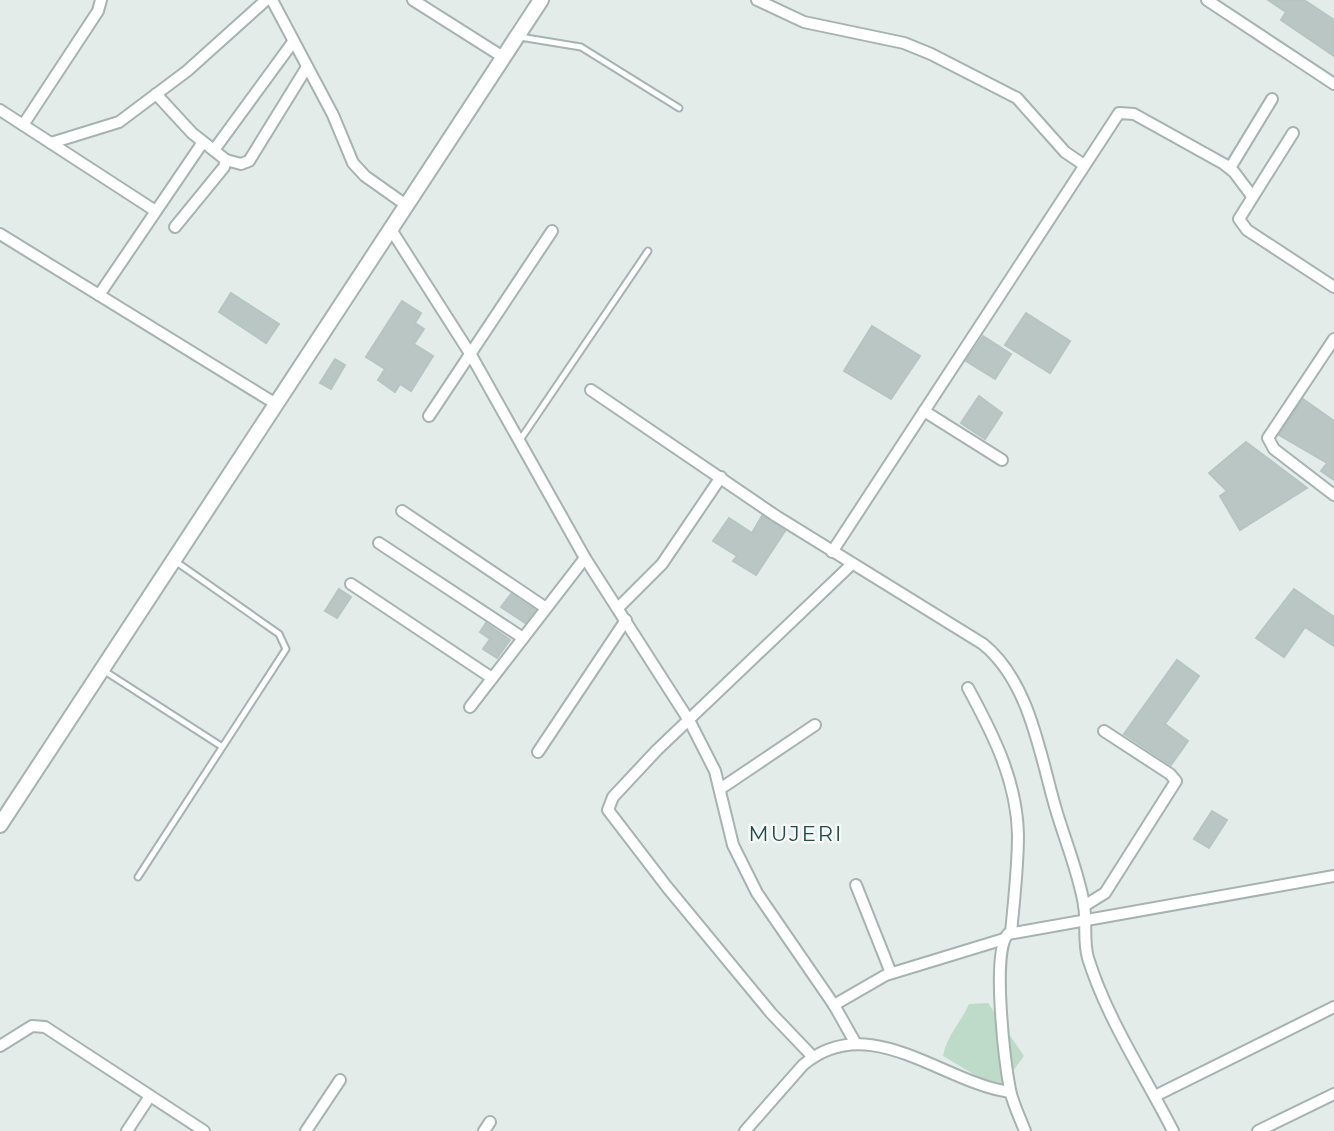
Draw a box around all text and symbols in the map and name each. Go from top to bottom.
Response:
district label: MUJERI [749,821,843,846]

